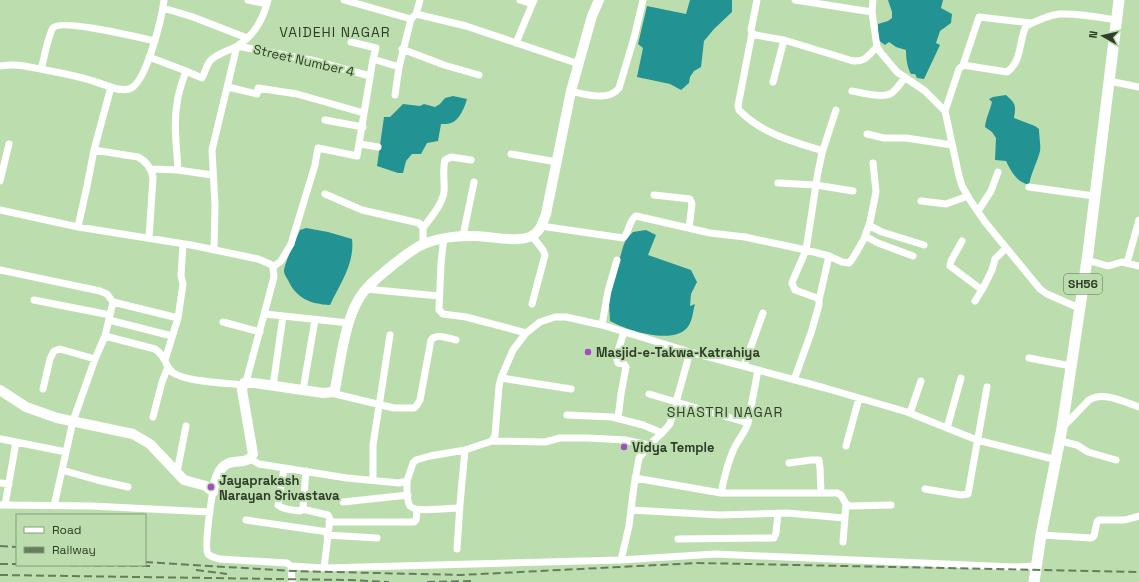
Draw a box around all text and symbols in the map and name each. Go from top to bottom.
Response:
north arrow [1083,16,1123,56]
district label: VAIDEHI NAGAR [279,23,391,41]
text: N [1086,30,1101,39]
street label: Street Number 4 [252,41,356,80]
road number: SH56 [1064,274,1102,294]
place label: Masjid-e-Takwa-Katrahiya [596,344,760,361]
marker: Masjid-e-Takwa-Katrahiya [583,347,593,357]
district label: SHASTRI NAGAR [667,403,783,421]
place label: Vidya Temple [632,439,715,456]
marker: Vidya Temple [619,442,629,452]
place label: Jayaprakash Narayan Srivastava [219,472,340,504]
marker: Jayaprakash Narayan Srivastava [206,482,216,492]
legend [16,514,146,566]
text: Road [52,522,81,538]
text: Railway [52,542,96,558]

